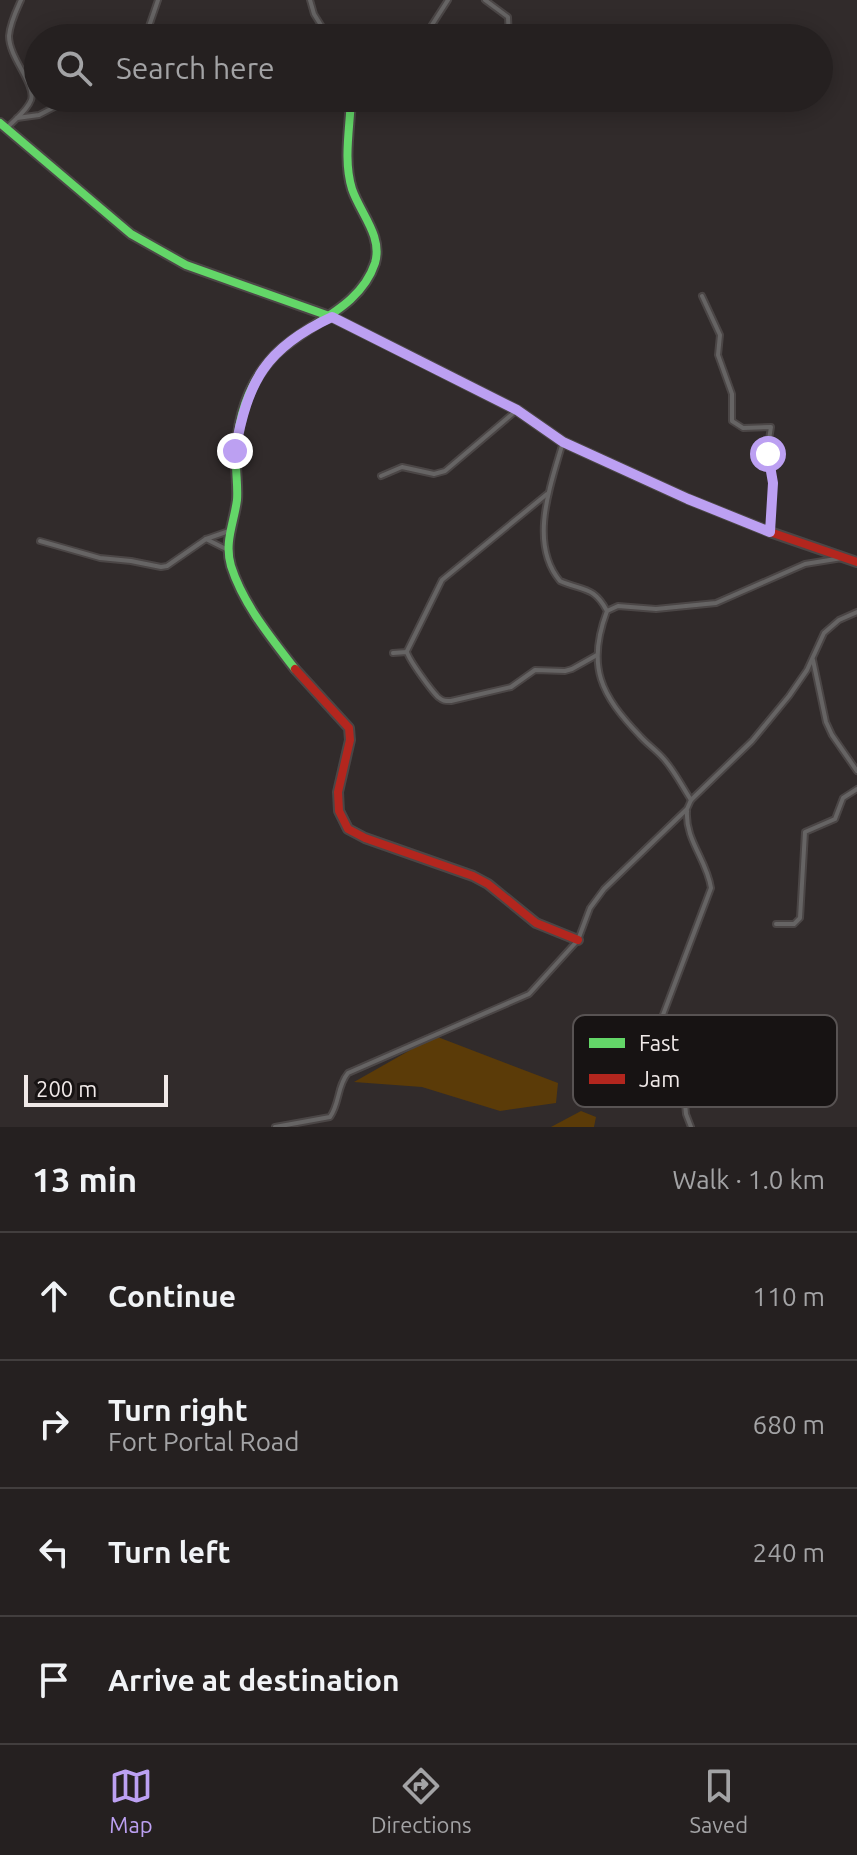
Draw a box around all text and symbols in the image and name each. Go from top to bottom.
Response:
search box [24,24,833,112]
icon: search [52,46,96,90]
text: Search here [116,51,275,85]
route end [217,433,253,469]
route start [750,436,786,472]
legend [573,1015,837,1107]
text: Fast [639,1030,680,1055]
text: Jam [639,1066,680,1091]
scale bar [24,1071,168,1107]
text: 200 m [36,1076,97,1101]
text: 13 min [32,1160,137,1198]
text: Walk · 1.0 km [673,1165,825,1194]
icon: ahead [32,1274,76,1318]
text: Continue [108,1279,236,1313]
text: 110 m [753,1282,825,1311]
text: Turn right [108,1393,248,1427]
icon: right [32,1402,76,1446]
text: 680 m [753,1410,825,1439]
text: Fort Portal Road [108,1427,299,1456]
icon: left [32,1530,76,1574]
text: Turn left [108,1535,230,1569]
text: 240 m [753,1538,825,1567]
icon: arrive [32,1658,76,1702]
text: Arrive at destination [108,1663,400,1697]
tab: Map [109,1764,153,1837]
tab: Directions [371,1764,472,1837]
tab: Saved [689,1764,748,1837]

